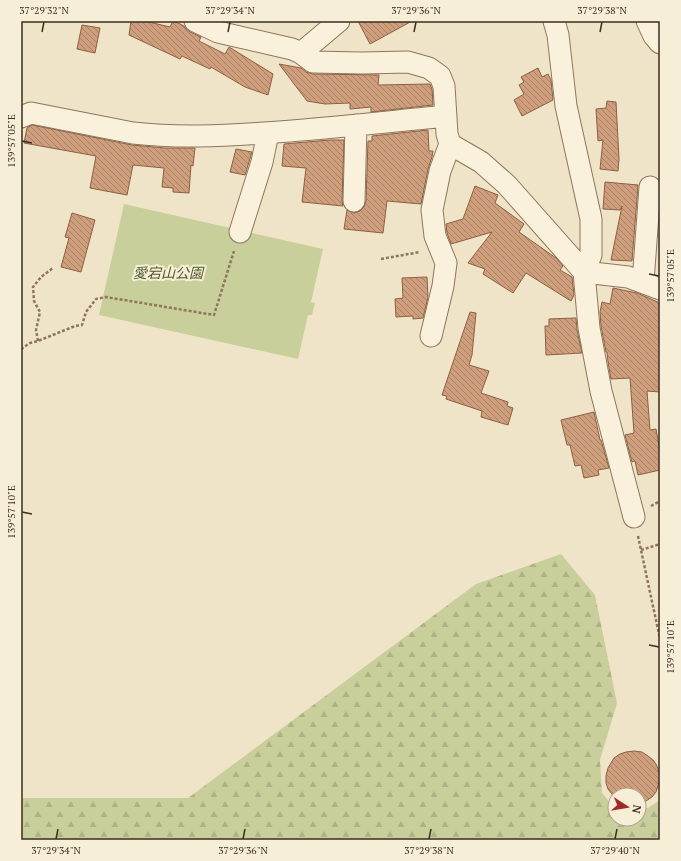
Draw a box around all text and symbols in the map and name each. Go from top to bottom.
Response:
text: 37°29'32"N [19,4,69,17]
text: 37°29'34"N [205,4,255,17]
text: 37°29'36"N [391,4,441,17]
text: 37°29'38"N [577,4,627,17]
text: 139°57'05"E [5,114,18,168]
text: 139°57'05"E [664,249,677,303]
park label: 愛宕山公園 [133,263,205,282]
text: 139°57'10"E [5,485,18,539]
text: 139°57'10"E [664,620,677,674]
north arrow [607,787,647,827]
text: N [629,804,644,815]
text: 37°29'34"N [31,844,81,857]
text: 37°29'36"N [218,844,268,857]
text: 37°29'38"N [404,844,454,857]
text: 37°29'40"N [590,844,640,857]

